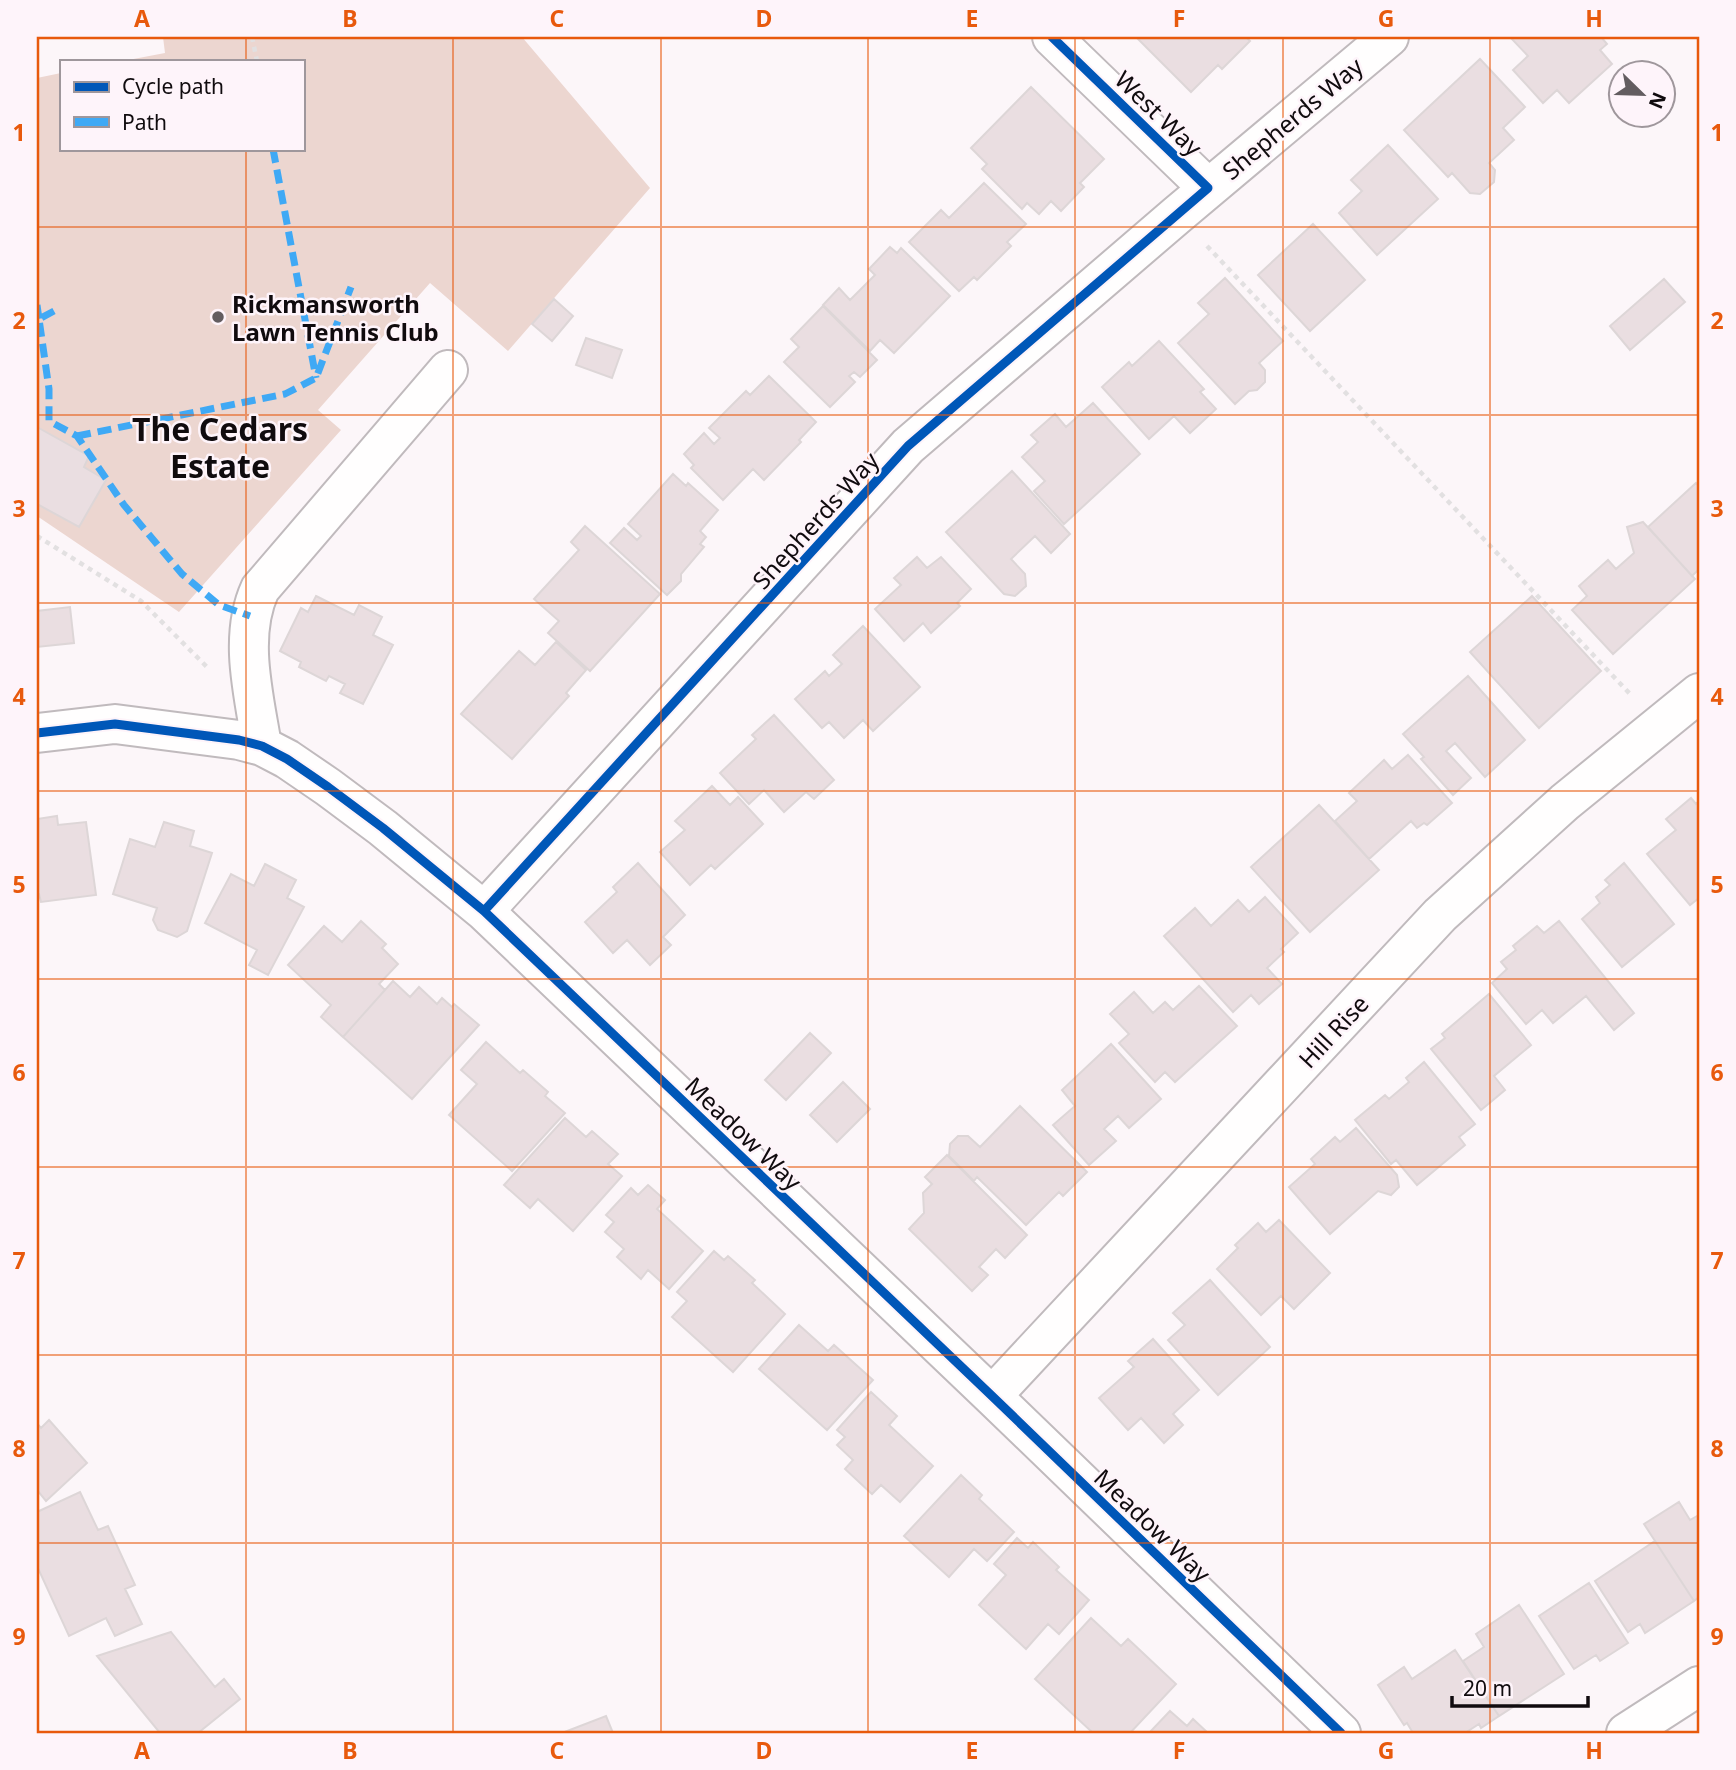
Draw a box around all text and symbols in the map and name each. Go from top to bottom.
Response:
text: A [134,2,150,34]
text: B [342,2,358,34]
text: C [550,2,565,34]
text: D [756,2,772,34]
text: E [966,2,978,34]
text: F [1173,2,1185,34]
text: G [1378,2,1394,34]
text: H [1585,2,1603,34]
street label: Shepherds Way [1215,49,1370,187]
legend [60,60,304,150]
north arrow [1606,60,1676,130]
street label: West Way [1108,63,1210,163]
text: Cycle path [122,72,224,100]
text: N [1643,88,1673,113]
text: Path [122,108,167,136]
text: 1 [12,116,26,148]
text: 1 [1710,116,1724,148]
place label: Rickmansworth Lawn Tennis Club [232,287,439,348]
text: 2 [12,304,26,336]
text: 2 [1710,304,1724,336]
marker: Rickmansworth Lawn Tennis Club [210,309,226,325]
district label: The Cedars Estate [132,407,308,487]
street label: Shepherds Way [744,444,886,596]
text: 3 [12,492,26,524]
text: 3 [1710,492,1724,524]
text: 4 [12,680,26,712]
text: 4 [1710,680,1724,712]
text: 5 [12,868,26,900]
text: 5 [1710,868,1724,900]
street label: Hill Rise [1291,987,1375,1075]
text: 6 [12,1056,26,1088]
text: 6 [1710,1056,1724,1088]
street label: Meadow Way [679,1069,810,1198]
text: 7 [12,1244,26,1276]
text: 7 [1710,1244,1724,1276]
text: 8 [12,1432,26,1464]
text: 8 [1710,1432,1724,1464]
street label: Meadow Way [1088,1461,1219,1590]
text: 9 [12,1620,26,1652]
text: 9 [1710,1620,1724,1652]
scale bar [1452,1665,1589,1709]
text: 20 m [1463,1674,1512,1702]
text: A [134,1734,150,1766]
text: B [342,1734,358,1766]
text: C [550,1734,565,1766]
text: D [756,1734,772,1766]
text: E [966,1734,978,1766]
text: F [1173,1734,1185,1766]
text: G [1378,1734,1394,1766]
text: H [1585,1734,1603,1766]

